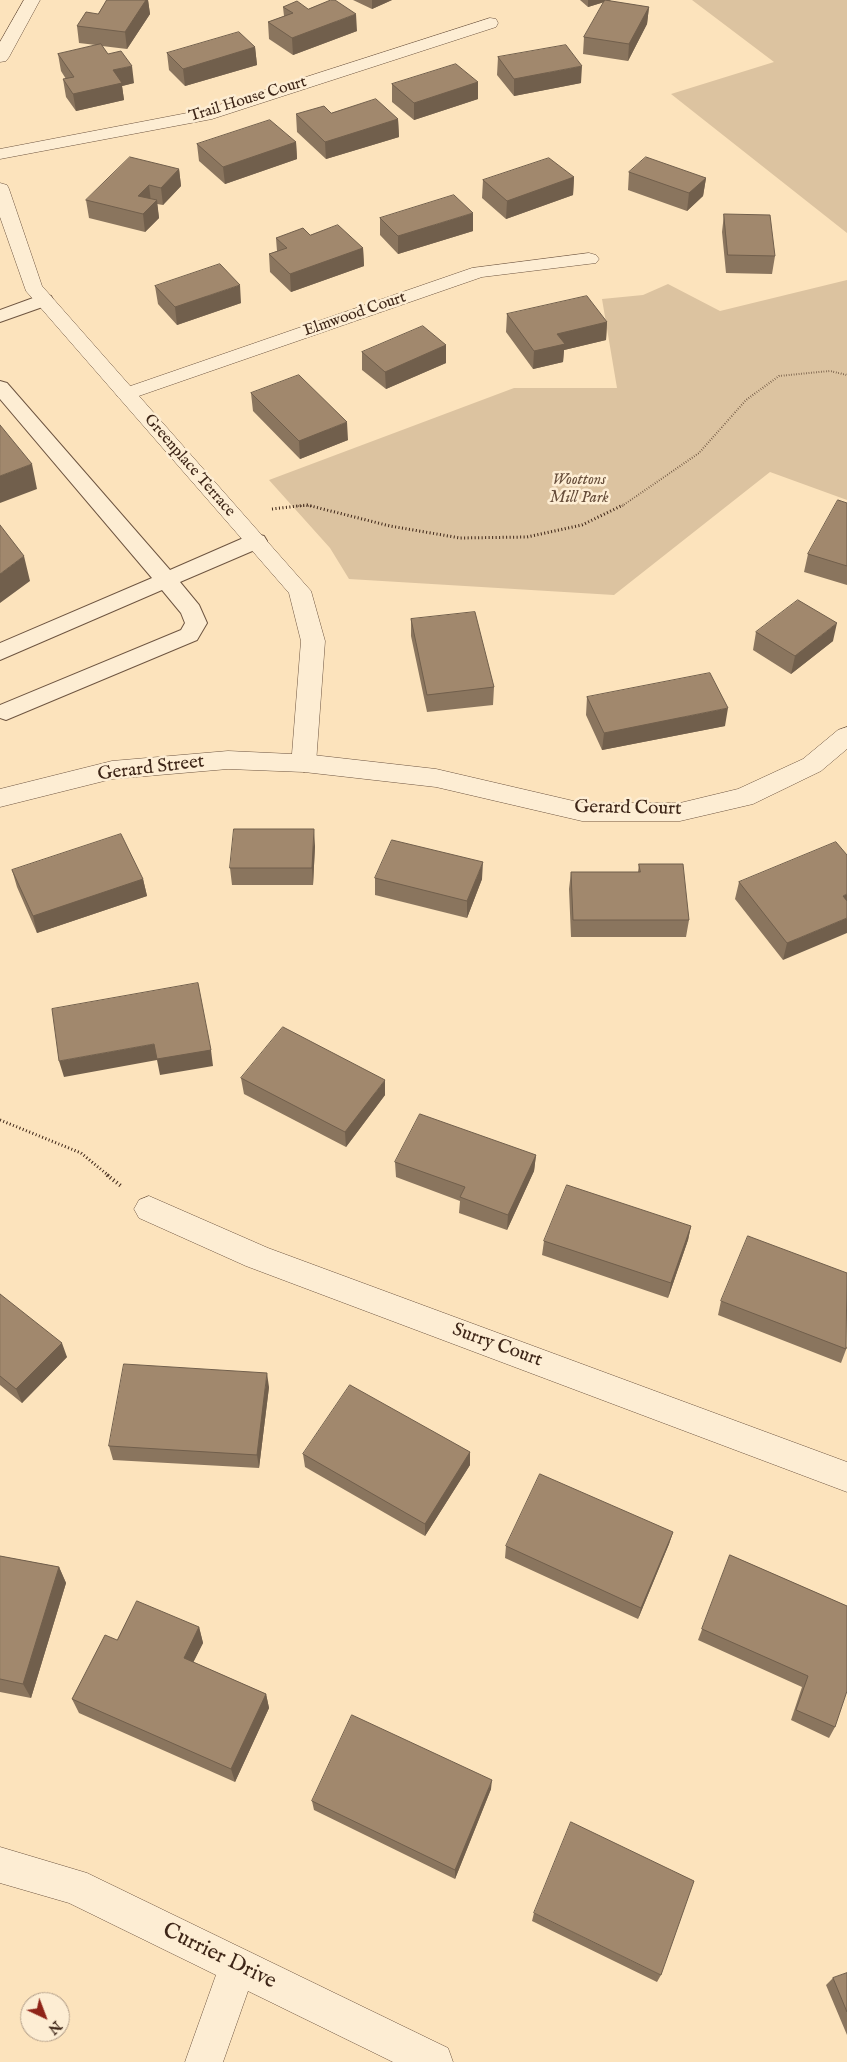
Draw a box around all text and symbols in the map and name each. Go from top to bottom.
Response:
street label: Trail House Court [187,73,309,127]
street label: Elmwood Court [301,289,409,341]
street label: Greenplace Terrace [139,411,239,521]
park label: Woottons Mill Park [549,471,609,509]
street label: Gerard Street [96,751,206,787]
street label: Gerard Court [574,797,682,821]
street label: Surry Court [449,1319,545,1373]
street label: Currier Drive [158,1918,280,1996]
north arrow [20,1992,70,2042]
text: N [44,2017,65,2038]

